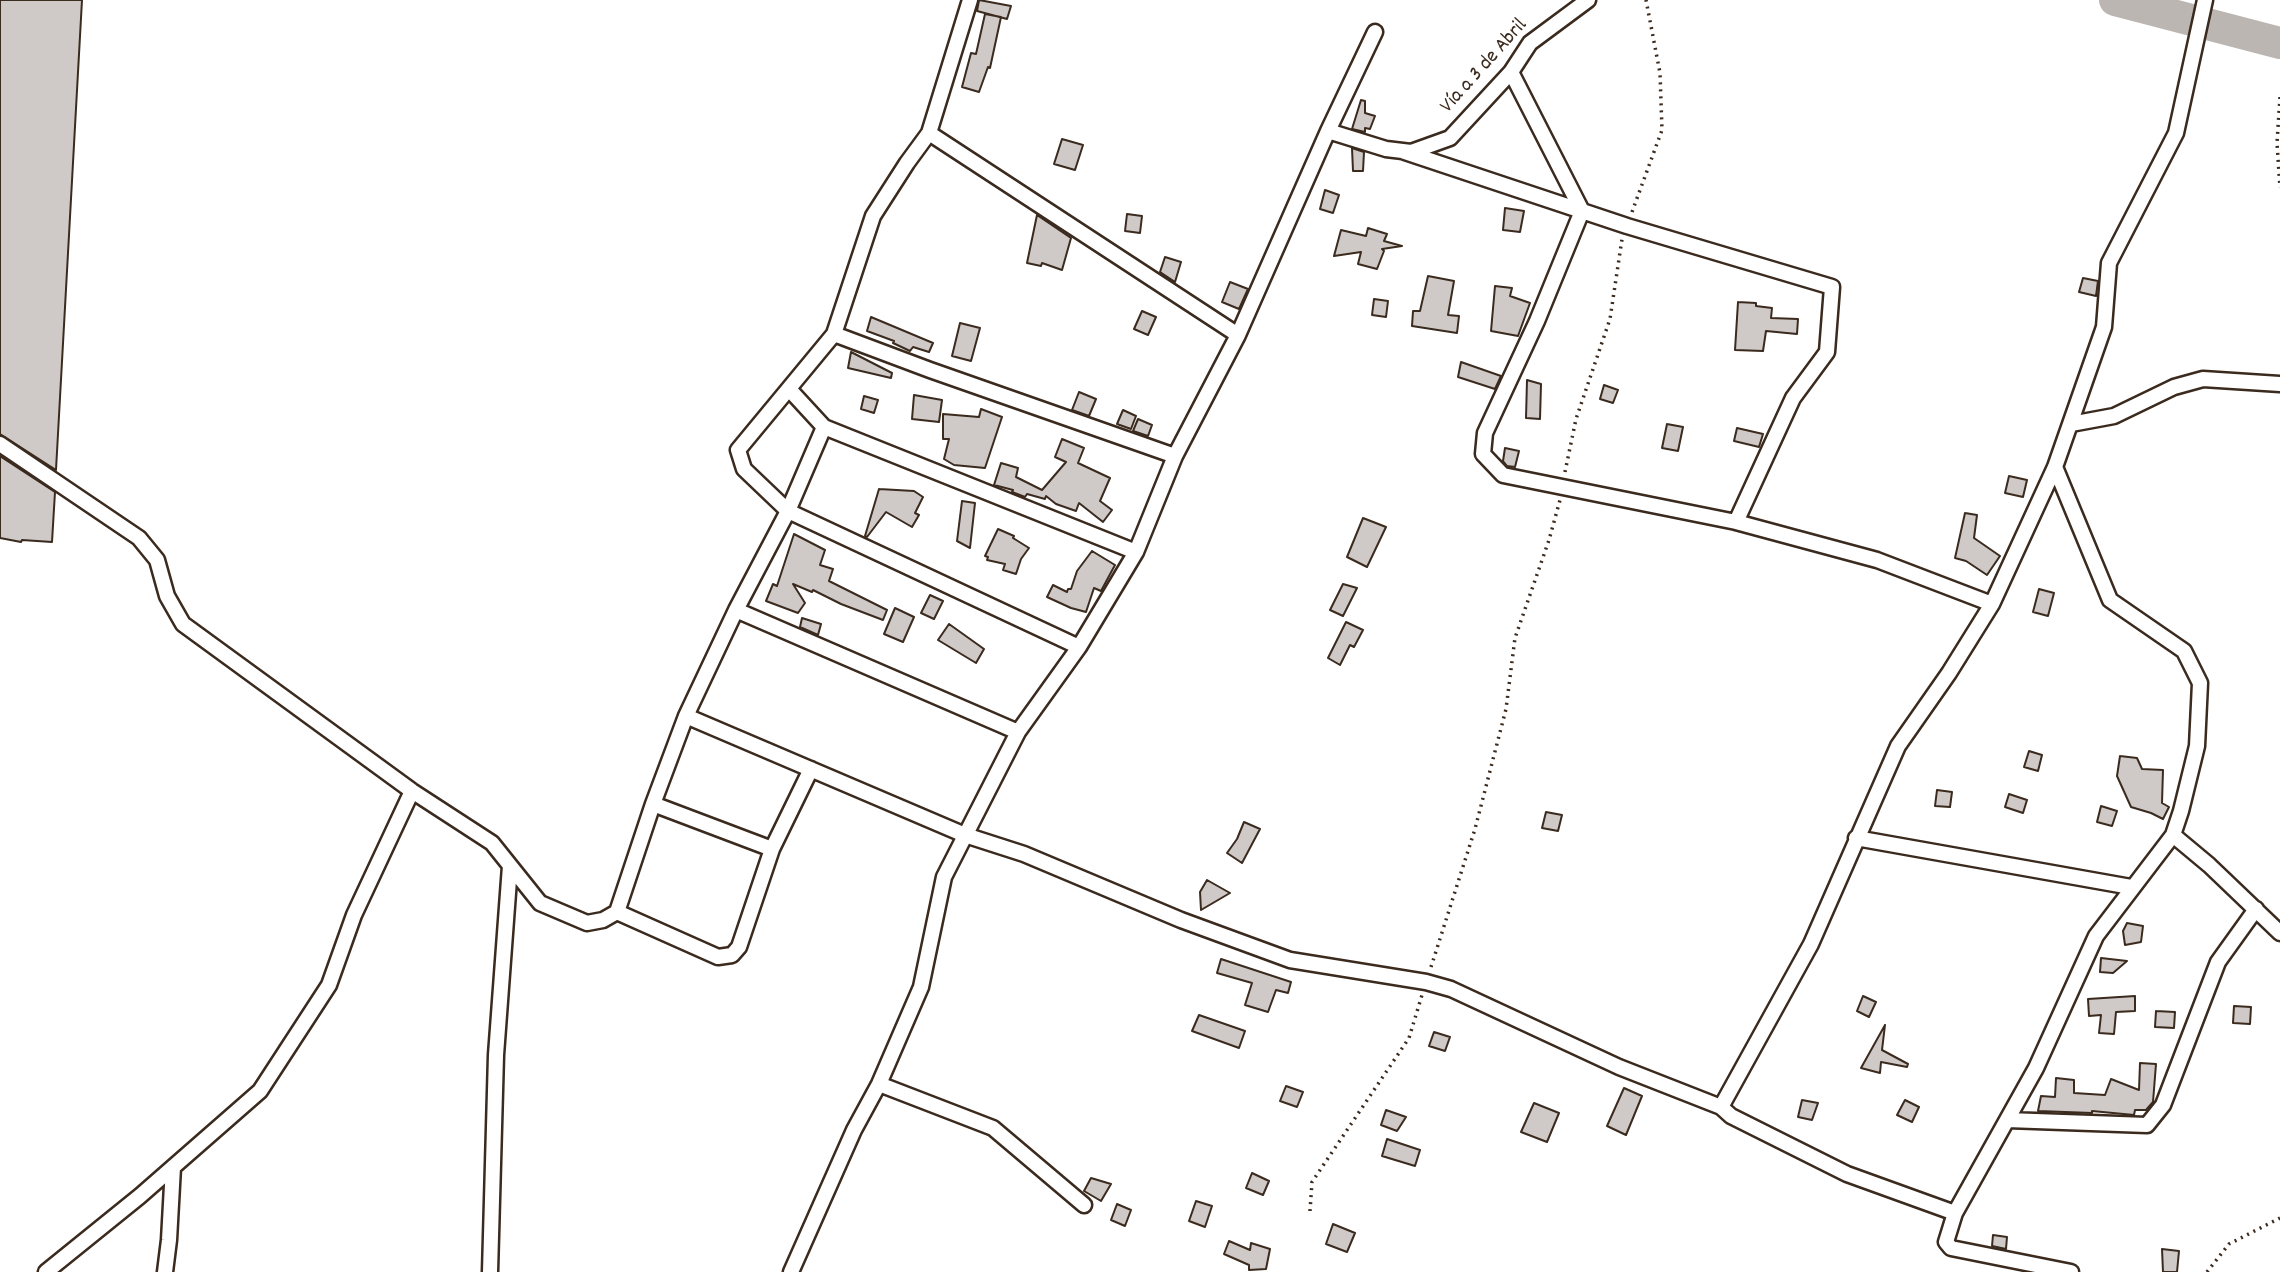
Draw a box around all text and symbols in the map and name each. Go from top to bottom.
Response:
street label: Vía a 3 de Abril [1436,15,1534,119]

